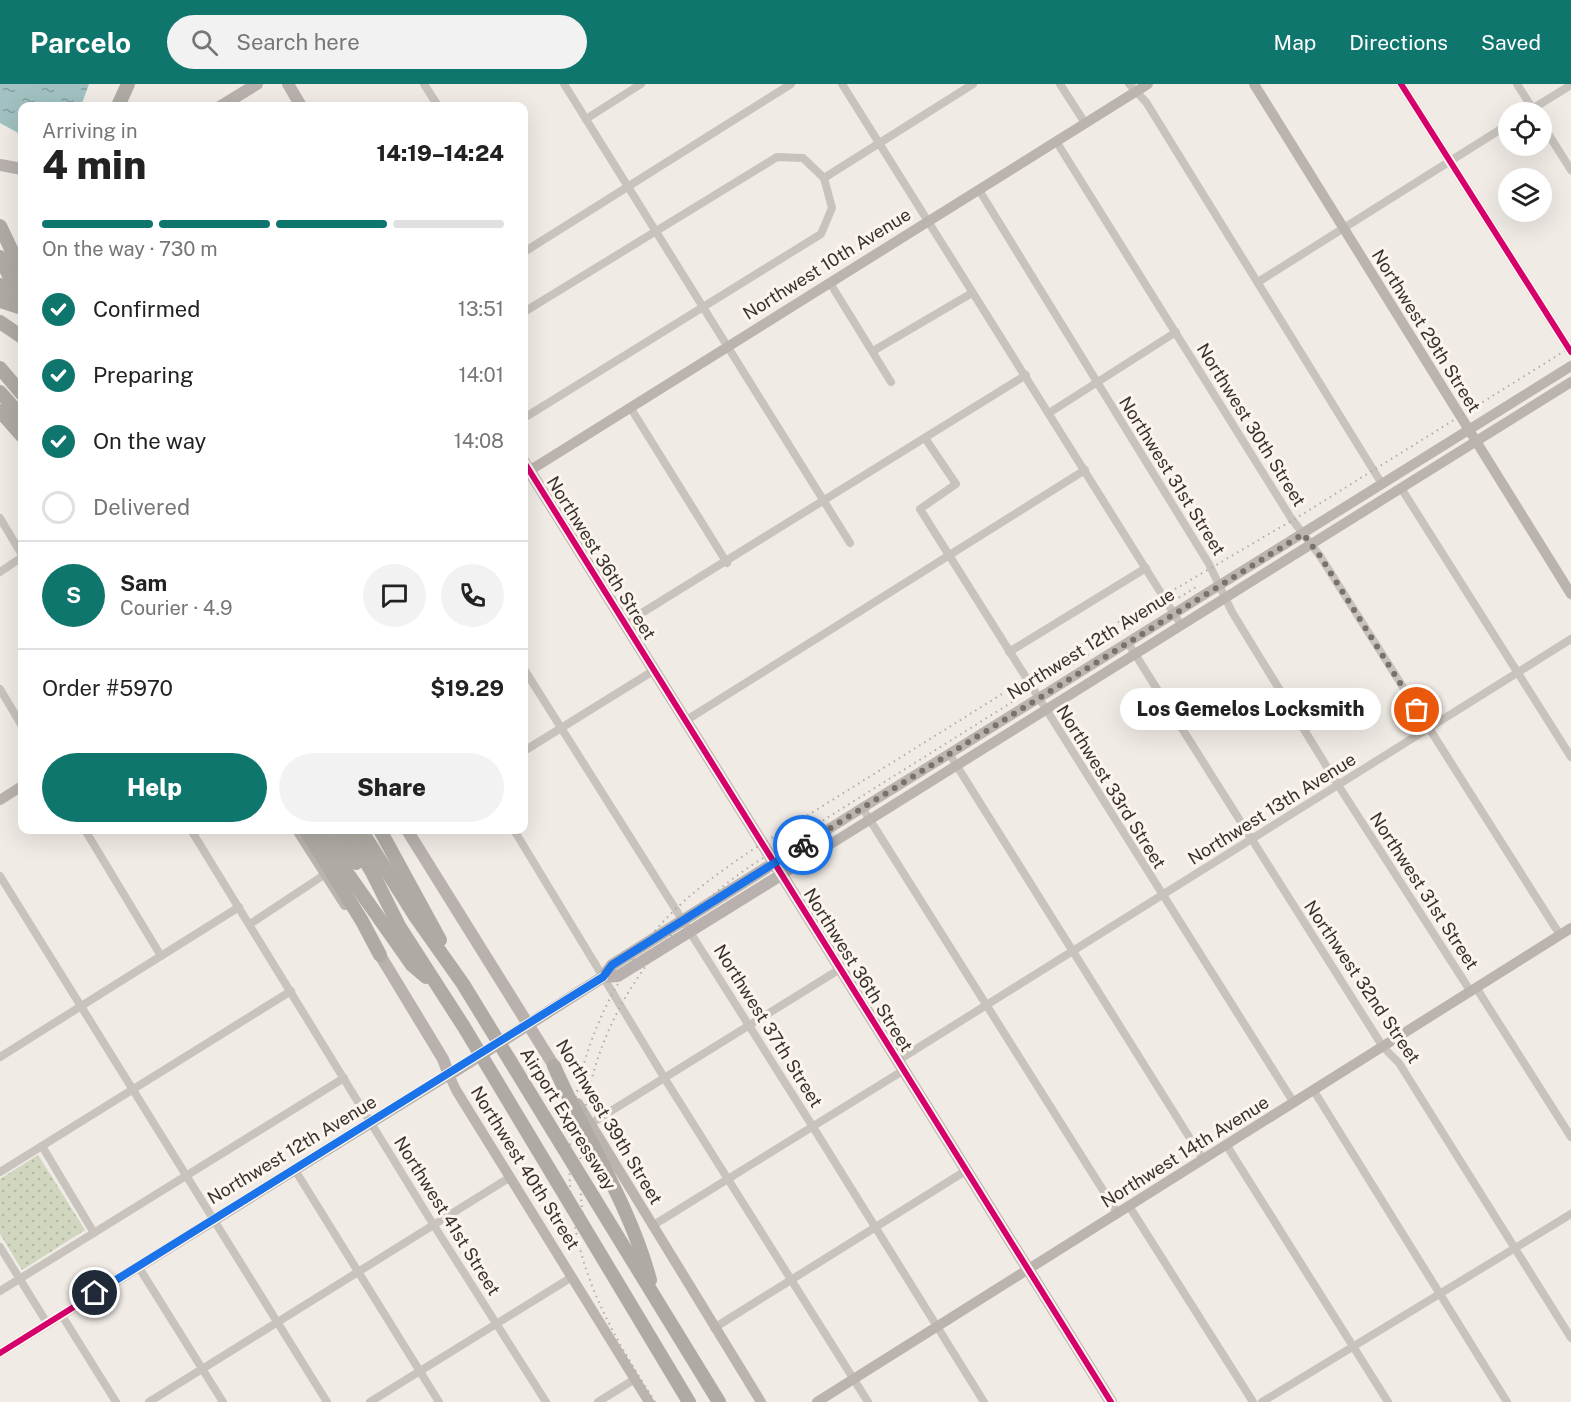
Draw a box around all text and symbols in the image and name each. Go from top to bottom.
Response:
search box [167,15,587,69]
text: Parcelo [30,26,131,59]
icon: search [188,26,221,59]
text: Search here [236,29,360,55]
text: Map [1274,30,1316,55]
text: Directions [1349,30,1448,55]
text: Saved [1481,30,1541,55]
map controls [1498,102,1552,222]
button: locate [1498,102,1552,156]
text: Arriving in [42,119,137,143]
text: 14:19–14:24 [377,140,504,166]
text: 4 min [42,142,146,188]
button: layers [1498,168,1552,222]
street label: Northwest 10th Avenue [739,203,914,324]
text: On the way · 730 m [42,237,218,261]
street label: Northwest 29th Street [1368,245,1485,416]
icon: check [42,293,75,326]
text: Confirmed [93,296,200,322]
text: 13:51 [458,297,504,321]
street label: Northwest 30th Street [1193,339,1310,510]
icon: check [42,359,75,392]
text: Preparing [93,362,194,388]
text: 14:01 [458,363,504,387]
street label: Northwest 31st Street [1115,392,1230,559]
icon: check [42,425,75,458]
text: On the way [93,428,206,454]
text: 14:08 [454,429,504,453]
street label: Northwest 36th Street [543,472,660,643]
text: Delivered [93,494,190,520]
button: chat [363,564,426,627]
button: phone [441,564,504,627]
text: Sam [120,570,167,596]
text: S [66,582,81,608]
street label: Northwest 12th Avenue [1003,583,1178,704]
text: Courier · 4.9 [120,596,232,620]
text: Order #5970 [42,675,173,701]
text: $19.29 [430,675,504,701]
pin [1391,684,1442,735]
callout: Los Gemelos Locksmith [1120,689,1381,731]
icon: bag [1400,693,1433,726]
text: Los Gemelos Locksmith [1137,697,1364,721]
street label: Northwest 33rd Street [1052,701,1170,872]
street label: Northwest 13th Avenue [1184,748,1360,869]
button: Help [42,753,267,822]
button: Share [279,753,504,822]
street label: Northwest 31st Street [1366,808,1483,973]
courier [773,815,833,875]
icon: bike [787,829,820,862]
street label: Northwest 36th Street [800,884,917,1055]
street label: Northwest 32nd Street [1300,896,1425,1067]
street label: Northwest 37th Street [710,940,827,1111]
street label: Northwest 39th Street [552,1036,667,1208]
street label: Airport Expressway [516,1044,621,1194]
street label: Northwest 40th Street [467,1082,584,1253]
street label: Northwest 12th Avenue [203,1091,380,1208]
street label: Northwest 14th Avenue [1097,1091,1273,1212]
street label: Northwest 41st Street [390,1132,505,1299]
pin [69,1267,120,1318]
icon: home [78,1276,111,1309]

